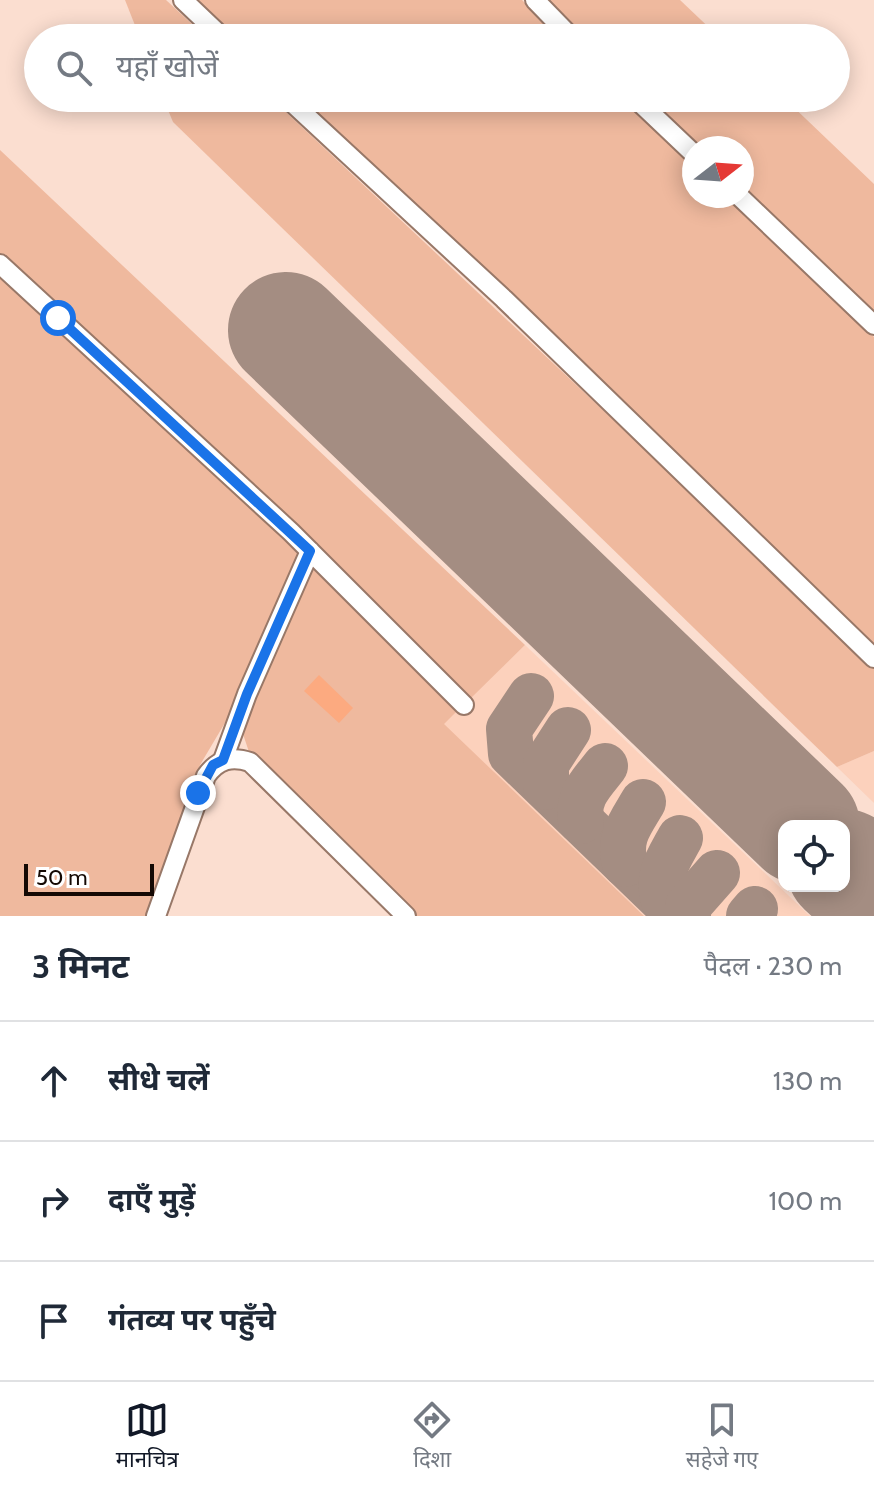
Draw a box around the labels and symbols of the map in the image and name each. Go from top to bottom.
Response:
north arrow [682,136,754,208]
route start [40,300,76,336]
route end [180,775,216,811]
scale bar [24,860,154,896]

